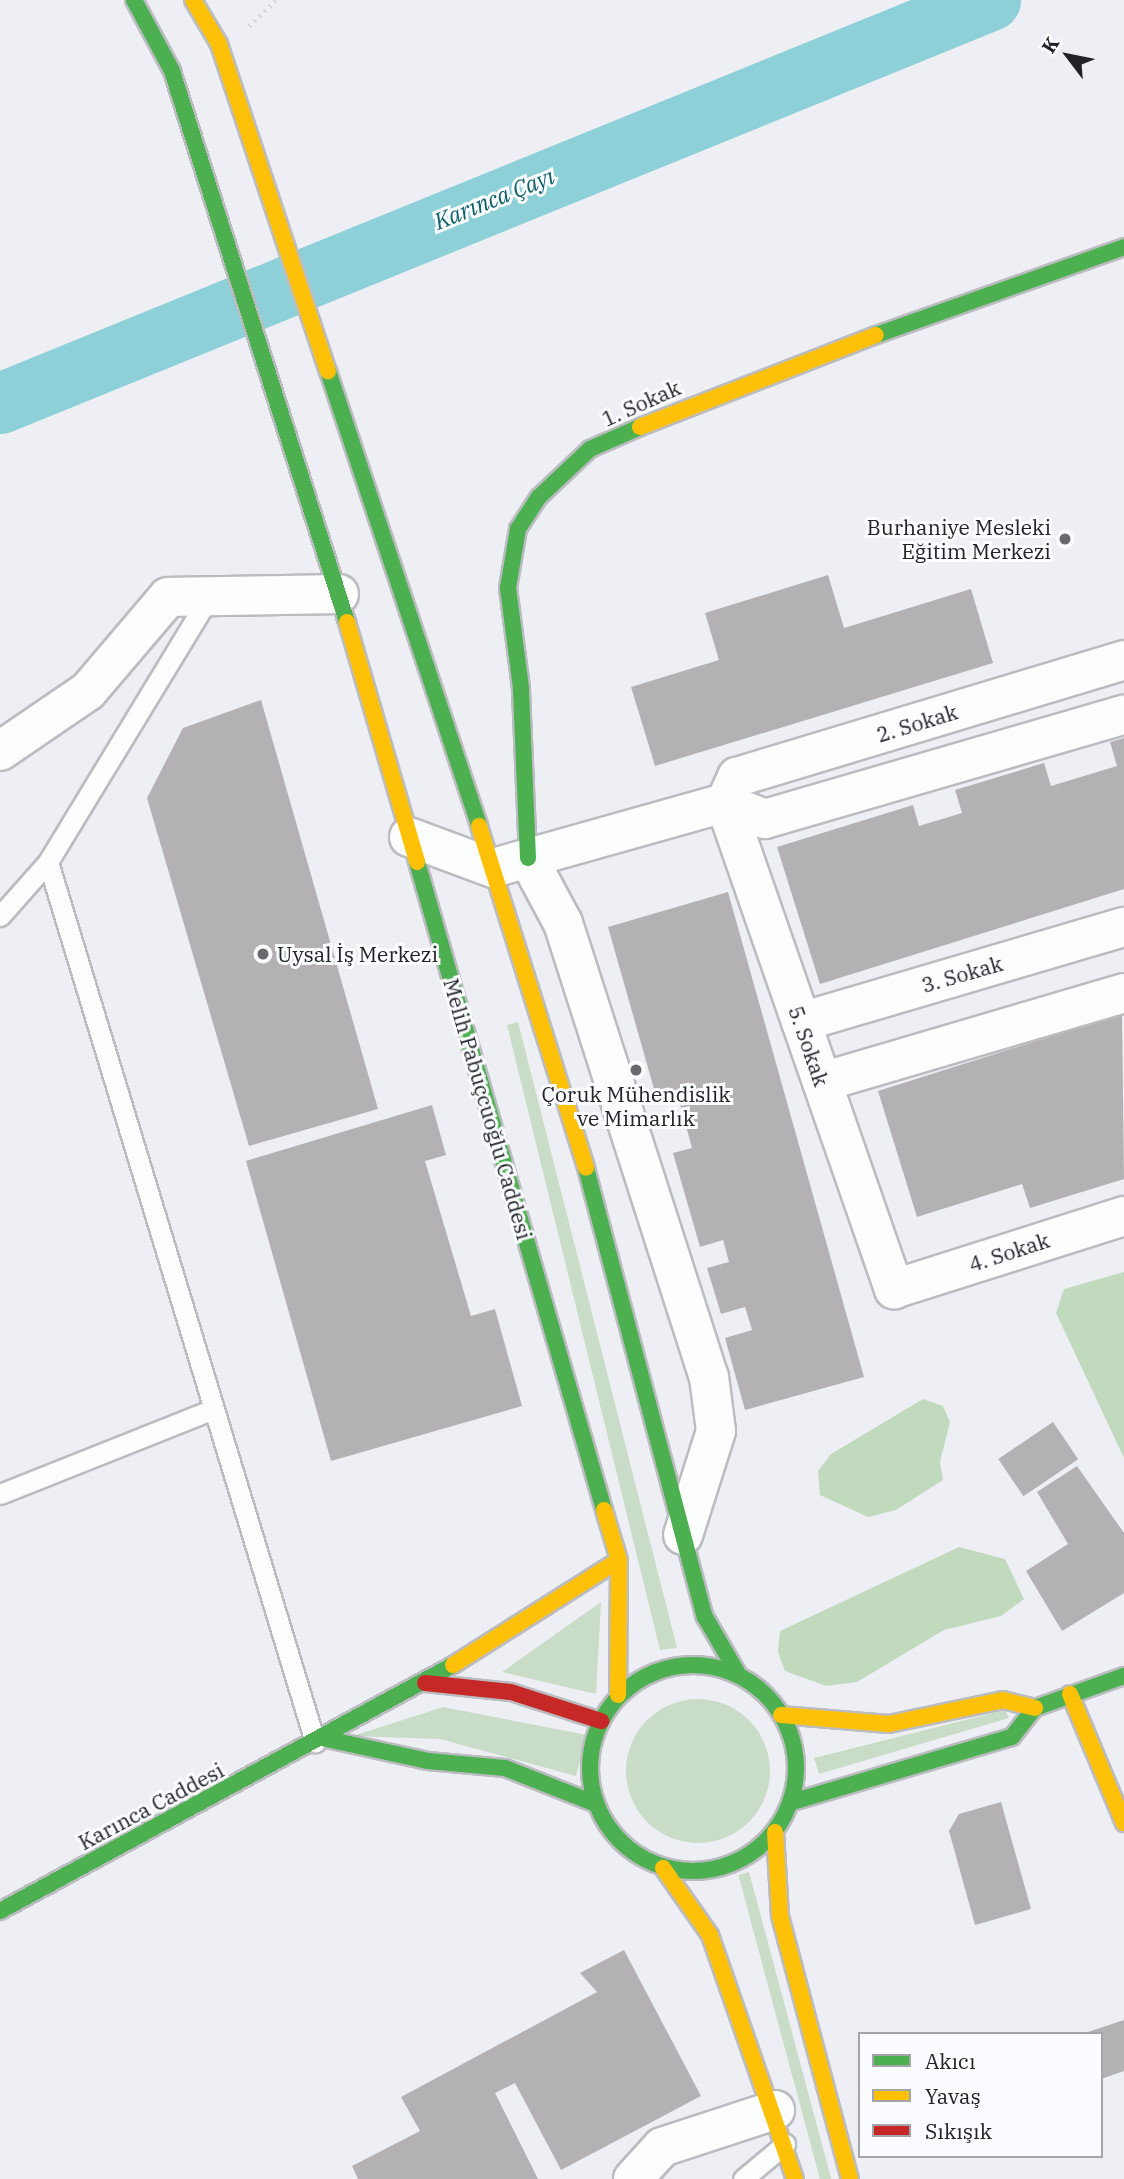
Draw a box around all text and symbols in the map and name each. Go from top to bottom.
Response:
north arrow [1033,21,1103,91]
text: K [1036,32,1064,57]
water label: Karınca Çayı [430,161,558,235]
street label: 1. Sokak [598,375,684,431]
place label: Burhaniye Mesleki Eğitim Merkezi [867,514,1051,564]
marker: Burhaniye Mesleki Eğitim Merkezi [1057,531,1073,547]
street label: 2. Sokak [873,699,961,747]
place label: Uysal İş Merkezi [277,941,438,967]
marker: Uysal İş Merkezi [255,946,271,962]
street label: 3. Sokak [918,950,1006,998]
street label: Melih Pabuçcuoğlu Caddesi [439,975,537,1243]
street label: 5. Sokak [784,1003,834,1089]
marker: Çoruk Mühendislik ve Mimarlık [628,1062,644,1078]
place label: Çoruk Mühendislik ve Mimarlık [541,1081,731,1131]
street label: 4. Sokak [966,1227,1052,1277]
street label: Karınca Caddesi [74,1757,228,1855]
legend [858,2032,1103,2158]
text: Akıcı [925,2047,976,2075]
text: Yavaş [925,2082,981,2110]
text: Sıkışık [925,2117,992,2145]

